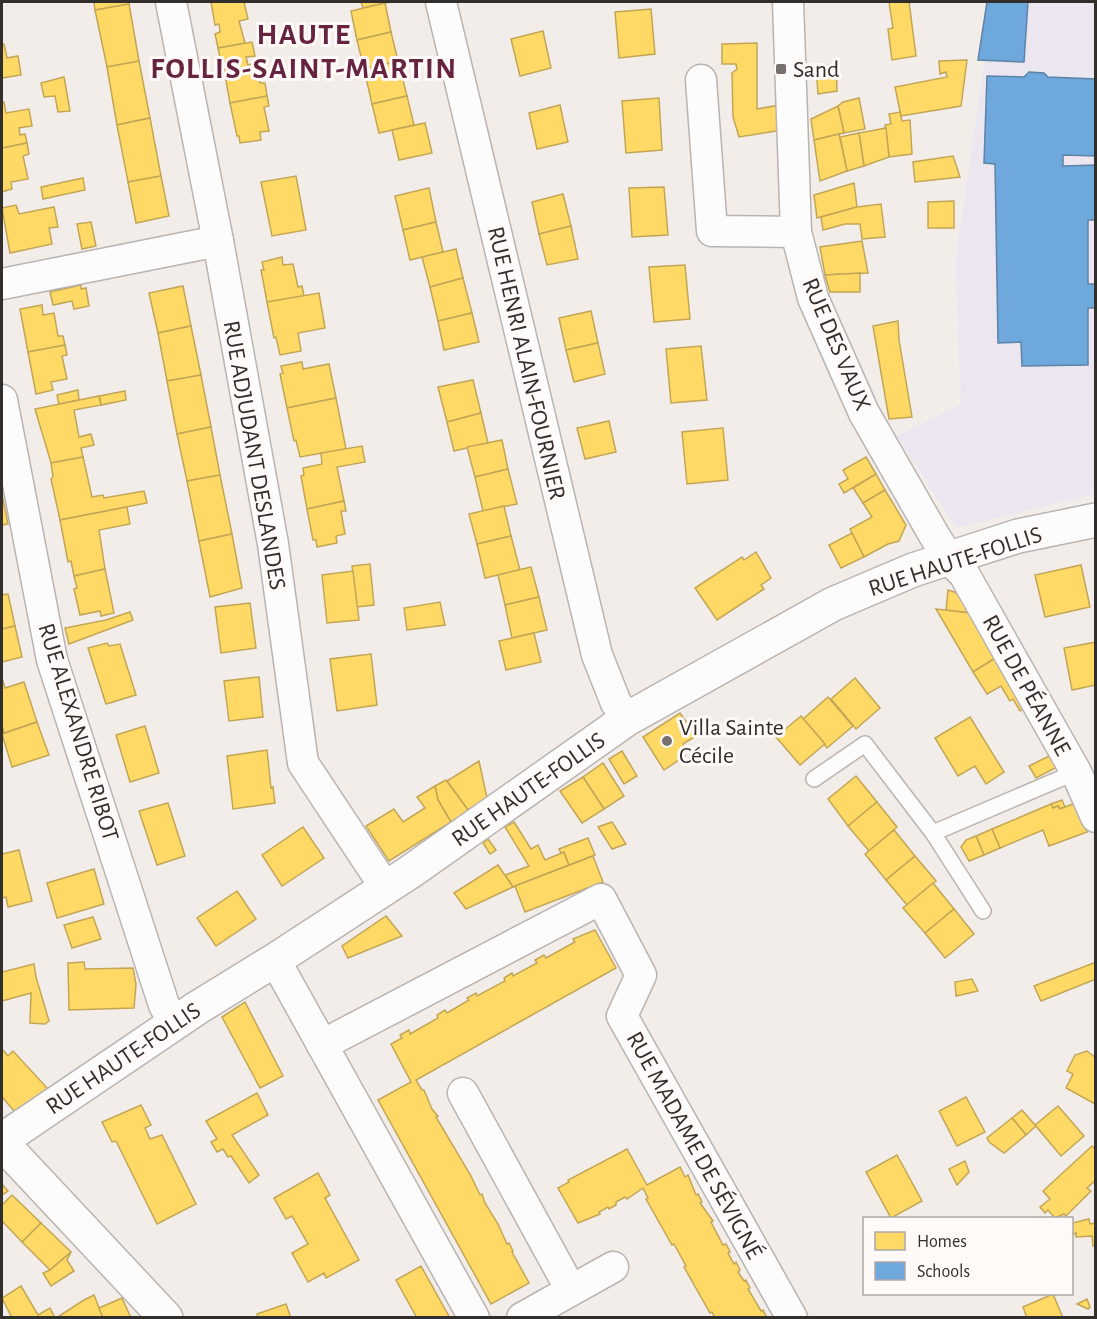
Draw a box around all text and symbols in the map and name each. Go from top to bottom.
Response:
district label: HAUTE FOLLIS-SAINT-MARTIN [150,20,458,84]
place label: Sand [793,58,840,82]
marker: Sand [774,62,788,76]
street label: RUE HENRI ALAIN-FOURNIER [483,224,569,502]
street label: RUE DES VAUX [797,275,875,414]
street label: RUE ADJUDANT DESLANDES [218,319,290,592]
street label: RUE HAUTE-FOLLIS [866,523,1045,601]
street label: RUE DE PÉANNE [978,610,1077,760]
street label: RUE ALEXANDRE RIBOT [33,621,123,844]
place label: Villa Sainte Cécile [679,716,784,768]
street label: RUE HAUTE-FOLLIS [448,728,610,852]
marker: Villa Sainte Cécile [660,734,674,748]
street label: RUE HAUTE-FOLLIS [42,998,205,1119]
street label: RUE MADAME DE SÉVIGNÉ [622,1027,769,1263]
legend [863,1217,1073,1295]
text: Homes [917,1233,967,1251]
text: Schools [917,1263,970,1281]

